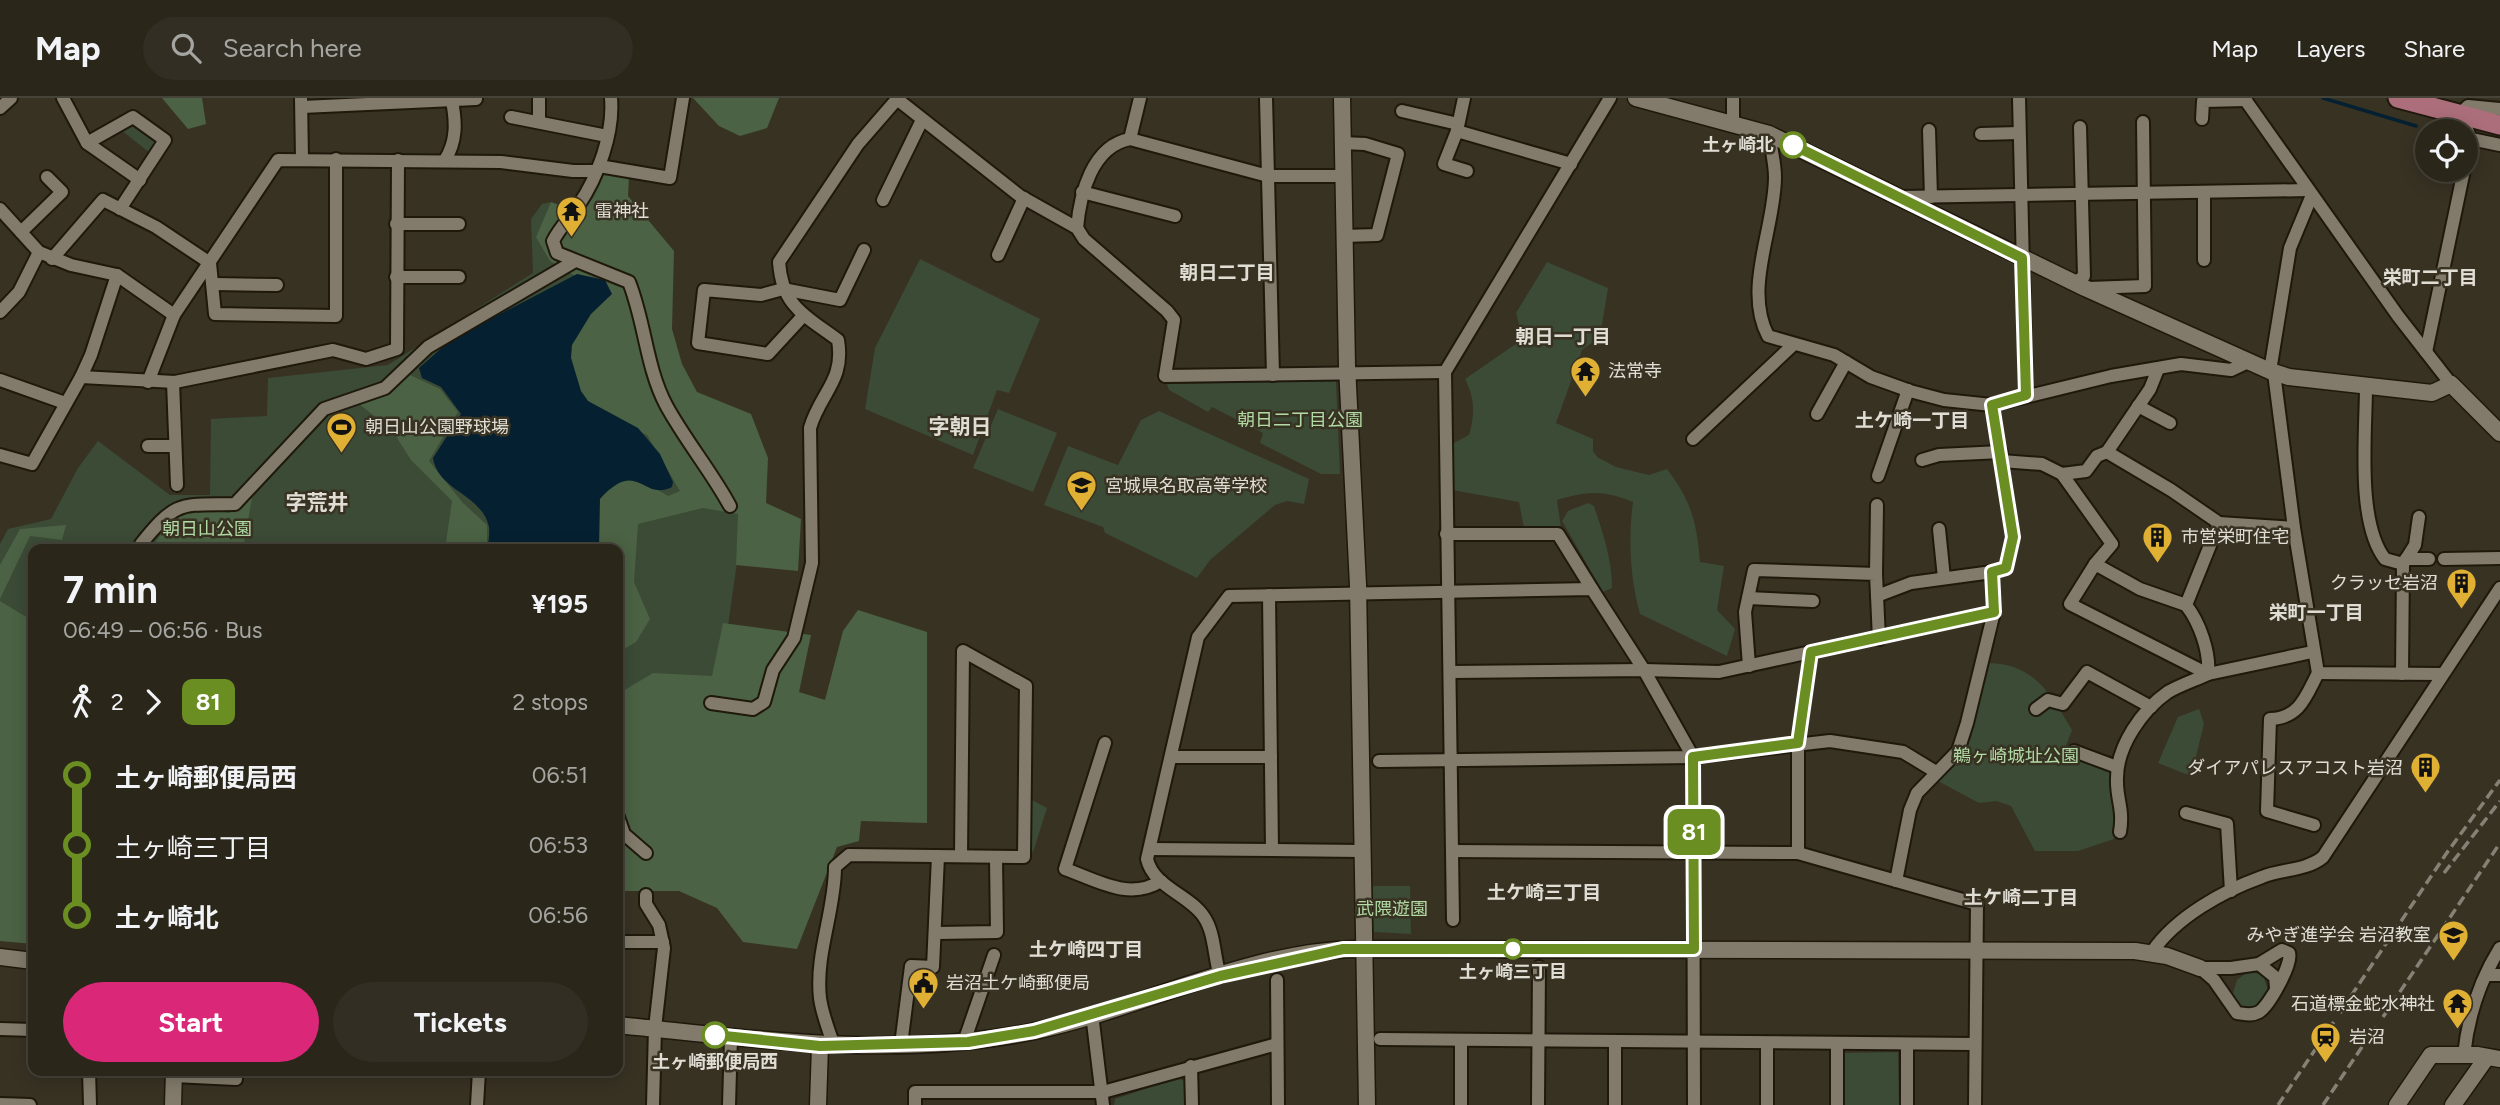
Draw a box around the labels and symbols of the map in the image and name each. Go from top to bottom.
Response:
marker: 土ヶ崎北 [1780,132,1806,158]
place label: 土ヶ崎北 [1702,134,1774,156]
temple icon: 雷神社 [555,194,589,238]
place label: 雷神社 [595,200,649,222]
district label: 朝日二丁目 [1179,261,1275,284]
district label: 栄町二丁目 [2382,266,2478,289]
district label: 朝日一丁目 [1515,325,1611,348]
temple icon: 法常寺 [1568,354,1602,398]
place label: 法常寺 [1608,360,1662,382]
park label: 朝日二丁目公園 [1237,409,1363,431]
district label: 土ケ崎一丁目 [1855,409,1969,432]
sports icon: 朝日山公園野球場 [325,410,359,454]
district label: 字朝日 [929,414,992,439]
place label: 朝日山公園野球場 [365,416,509,438]
school or university icon: 宮城県名取高等学校 [1065,469,1099,513]
place label: 宮城県名取高等学校 [1105,475,1267,497]
district label: 字荒井 [286,490,349,515]
park label: 朝日山公園 [162,518,252,540]
building icon: 市営栄町住宅 [2141,520,2175,564]
place label: 市営栄町住宅 [2181,526,2289,548]
building icon: クラッセ岩沼 [2444,566,2478,610]
place label: クラッセ岩沼 [2330,572,2438,594]
district label: 栄町一丁目 [2268,601,2364,624]
park label: 鵜ヶ崎城址公園 [1953,745,2079,767]
building icon: ダイアパレスアコスト岩沼 [2409,751,2443,795]
place label: ダイアパレスアコスト岩沼 [2187,757,2403,779]
line badge: 81 [1662,809,1726,855]
district label: 土ケ崎三丁目 [1487,881,1601,904]
district label: 土ケ崎二丁目 [1964,886,2078,909]
park label: 武隈遊園 [1356,898,1428,920]
school or university icon: みやぎ進学会 岩沼教室 [2437,918,2471,962]
place label: みやぎ進学会 岩沼教室 [2247,924,2431,946]
district label: 土ケ崎四丁目 [1029,938,1143,961]
marker: 土ヶ崎三丁目 [1503,939,1523,959]
place label: 土ヶ崎三丁目 [1459,961,1567,983]
public building icon: 岩沼土ケ崎郵便局 [906,966,940,1010]
place label: 岩沼土ケ崎郵便局 [946,972,1090,994]
temple icon: 石道標金蛇水神社 [2441,987,2475,1031]
place label: 石道標金蛇水神社 [2291,993,2435,1015]
station icon: 岩沼 [2309,1020,2343,1064]
marker: 土ヶ崎郵便局西 [702,1022,728,1048]
place label: 岩沼 [2349,1026,2385,1048]
place label: 土ヶ崎郵便局西 [652,1051,778,1073]

